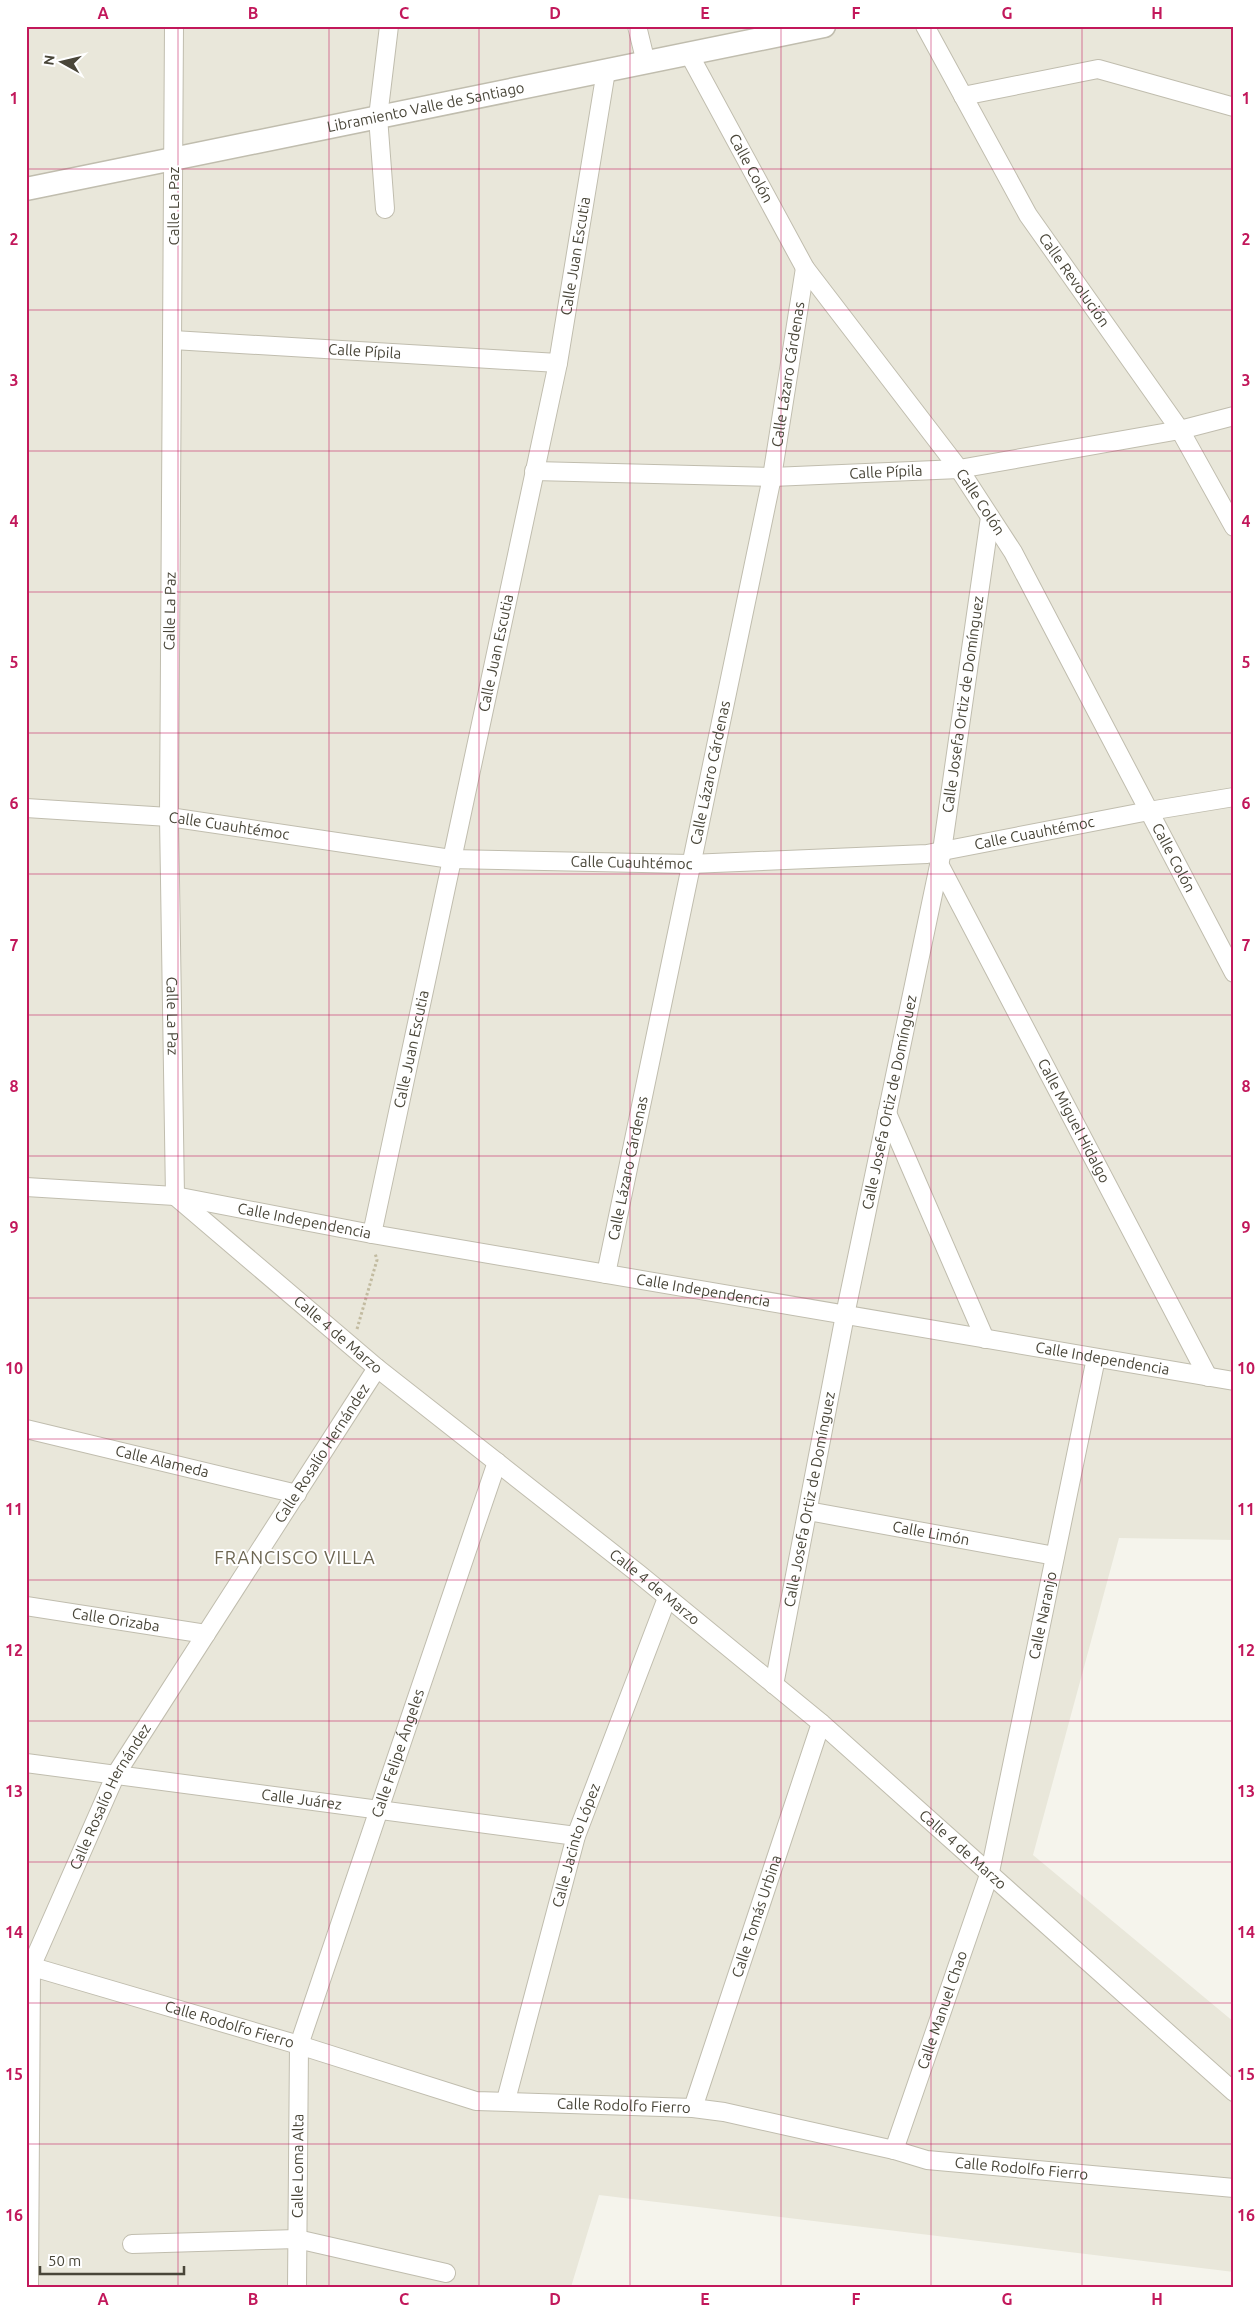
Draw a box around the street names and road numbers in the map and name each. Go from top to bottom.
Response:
street label: Libramiento Valle de Santiago [325,78,526,135]
street label: Calle Colón [726,131,777,205]
street label: Calle La Paz [165,167,182,245]
street label: Calle Juan Escutia [557,195,593,317]
street label: Calle Revolución [1036,230,1113,330]
street label: Calle Lázaro Cárdenas [768,300,808,448]
street label: Calle Pípila [328,340,402,362]
street label: Calle Pípila [849,462,923,482]
street label: Calle Colón [953,465,1009,538]
street label: Calle La Paz [160,571,179,651]
street label: Calle Juan Escutia [475,593,516,713]
street label: Calle Josefa Ortiz de Domínguez [939,594,987,814]
street label: Calle Lázaro Cárdenas [687,699,733,846]
street label: Calle Cuauhtémoc [168,808,291,843]
street label: Calle Cuauhtémoc [973,813,1096,853]
street label: Calle Colón [1149,820,1199,895]
street label: Calle Cuauhtémoc [570,853,693,872]
street label: Calle La Paz [164,976,182,1056]
street label: Calle Juan Escutia [390,989,432,1110]
street label: Calle Josefa Ortiz de Domínguez [858,993,920,1211]
street label: Calle Miguel Hidalgo [1035,1056,1114,1186]
street label: Calle Lázaro Cárdenas [604,1095,651,1242]
street label: Calle Independencia [236,1199,373,1242]
street label: Calle Independencia [635,1270,772,1310]
street label: Calle 4 de Marzo [291,1292,386,1377]
street label: Calle Independencia [1034,1338,1171,1378]
street label: Calle Rosalío Hernández [271,1380,373,1526]
street label: Calle Josefa Ortiz de Domínguez [780,1390,838,1608]
street label: Calle Alameda [114,1442,211,1481]
street label: Calle Limón [891,1518,971,1548]
street label: Calle 4 de Marzo [606,1545,703,1628]
street label: Calle Naranjo [1025,1570,1060,1661]
street label: Calle Orizaba [71,1604,161,1635]
street label: Calle Felipe Ángeles [368,1687,427,1820]
street label: Calle Rosalío Hernández [66,1720,154,1872]
street label: Calle Jacinto López [548,1781,603,1909]
street label: Calle Juárez [260,1785,343,1813]
street label: Calle 4 de Marzo [916,1806,1010,1893]
street label: Calle Tomás Urbina [728,1853,785,1980]
street label: Calle Manuel Chao [914,1948,970,2072]
street label: Calle Rodolfo Fierro [163,1997,296,2051]
street label: Calle Rodolfo Fierro [557,2095,691,2116]
street label: Calle Loma Alta [289,2114,306,2218]
street label: Calle Rodolfo Fierro [954,2154,1089,2183]

